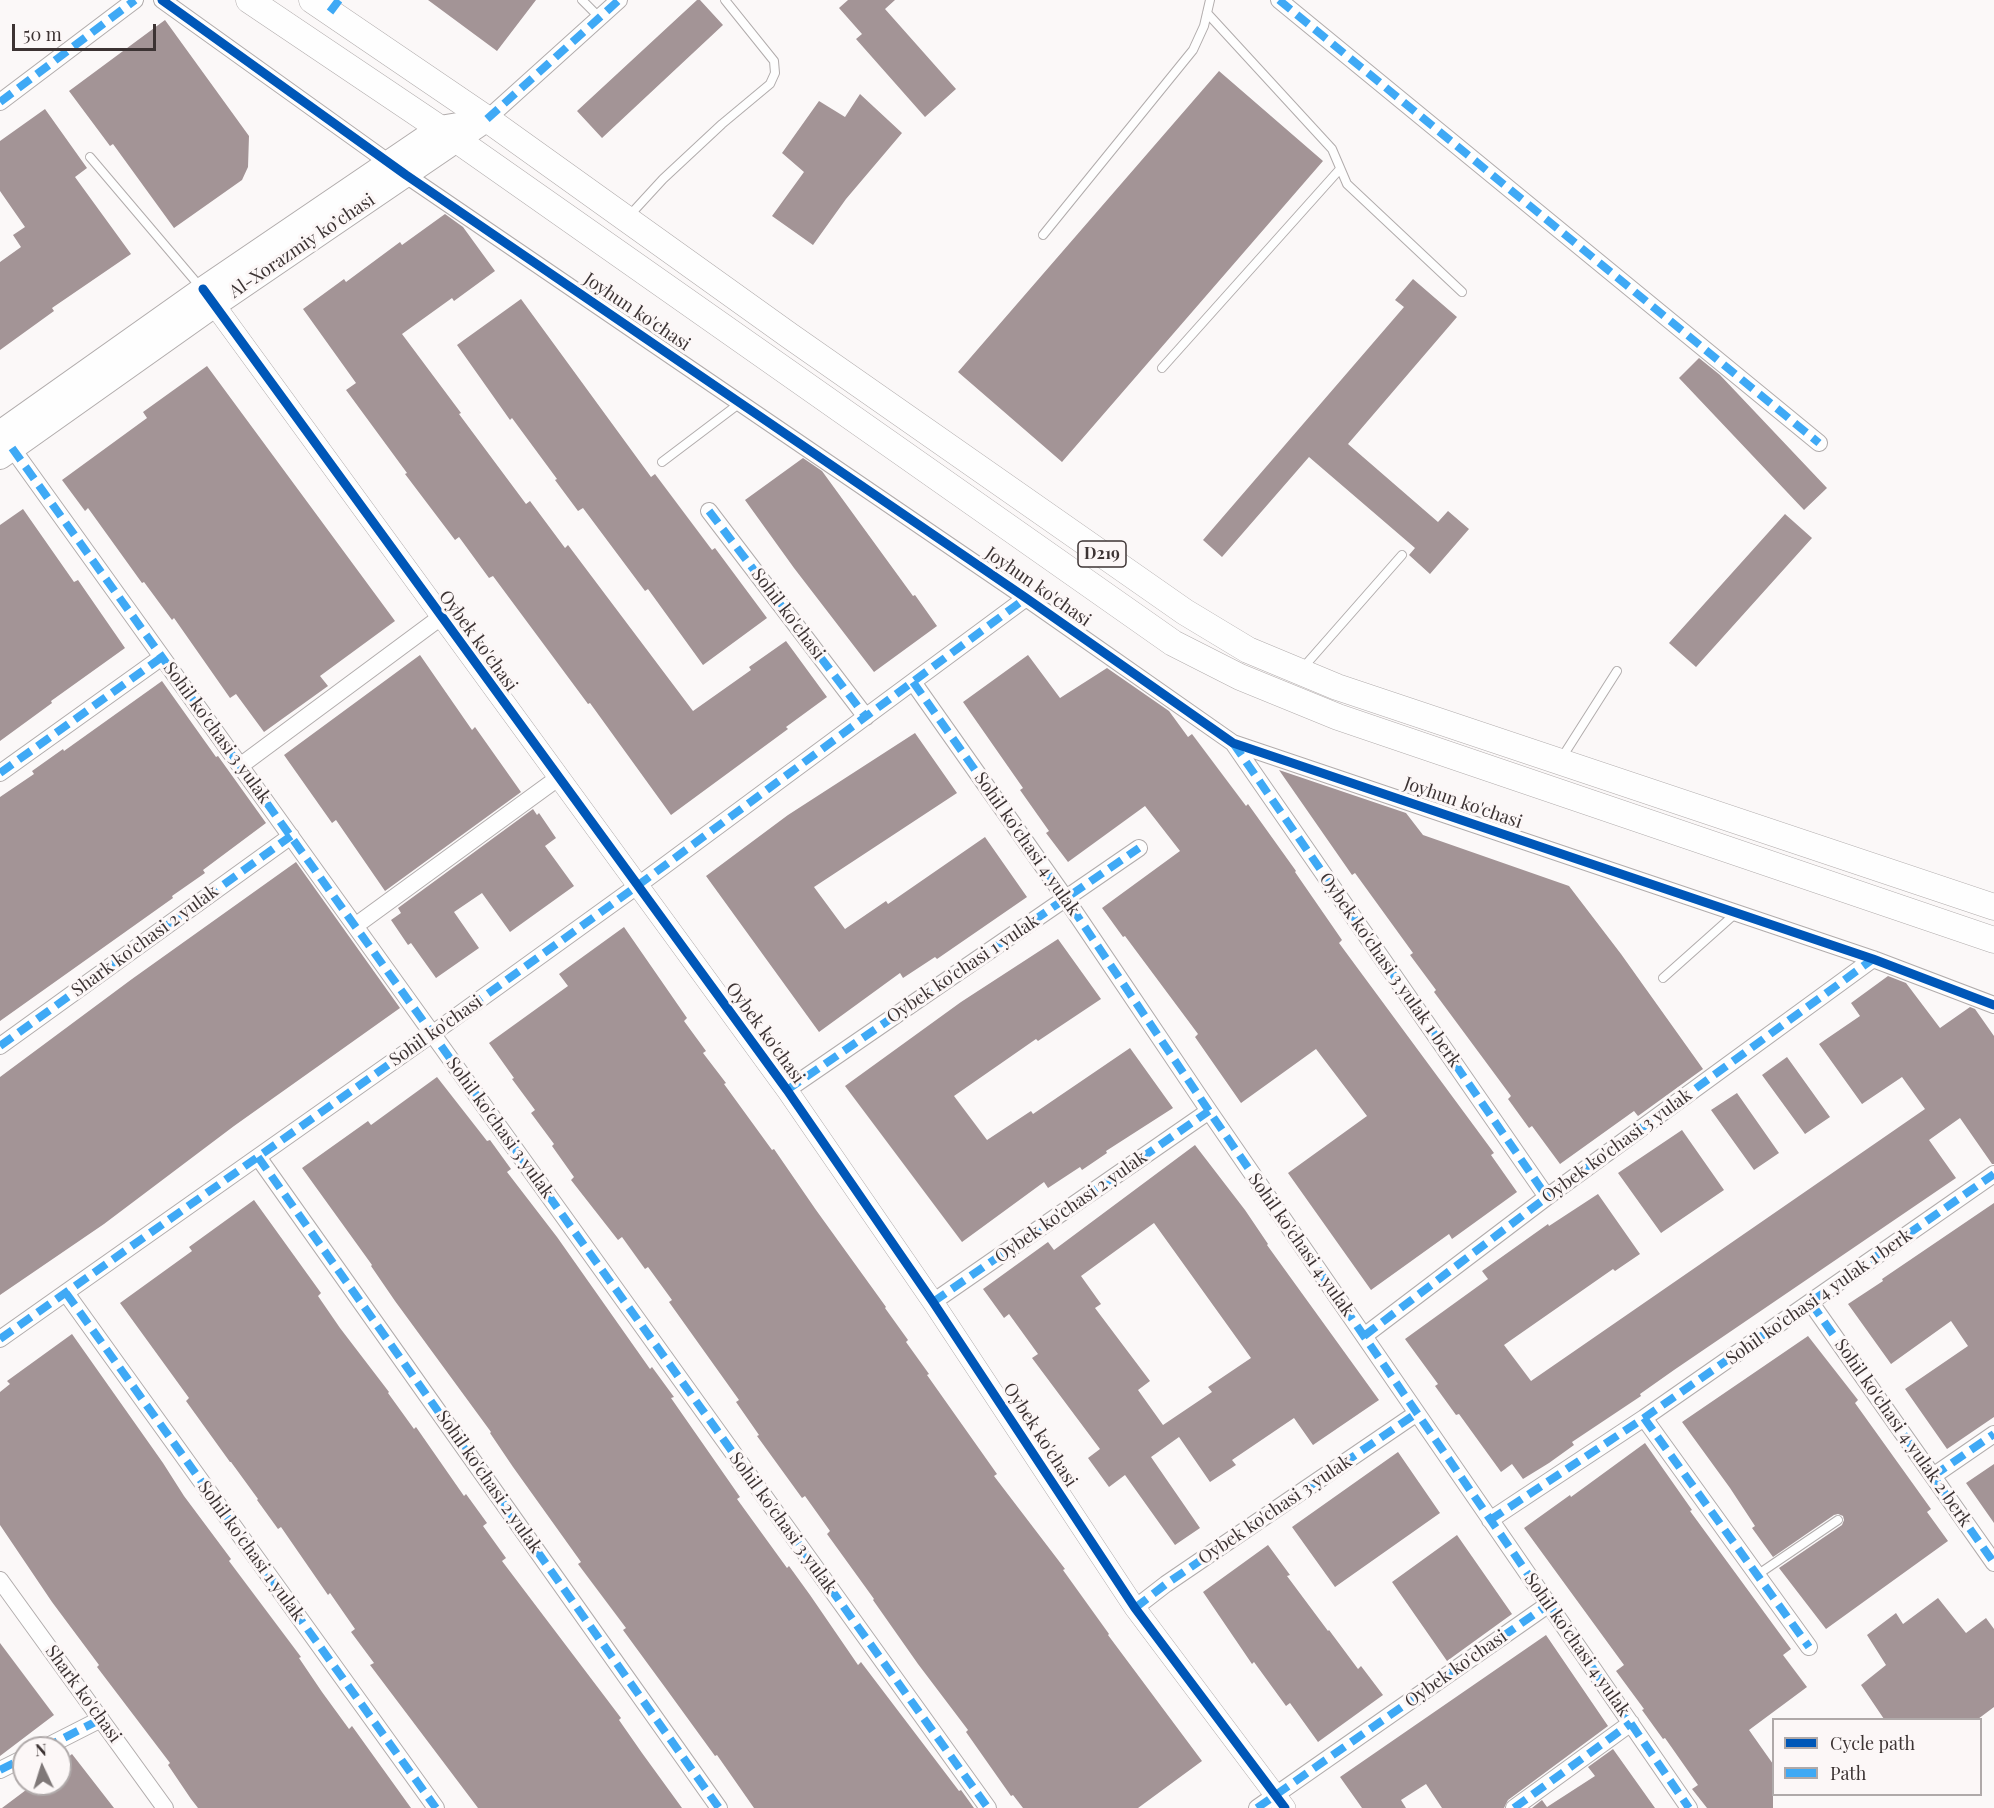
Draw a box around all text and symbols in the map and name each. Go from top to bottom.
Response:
scale bar [15,12,159,50]
text: 50 m [23,22,62,46]
street label: Al-Xorazmiy ko’chasi [225,189,379,303]
street label: Joyhun ko'chasi [580,268,694,356]
road number: D219 [1078,541,1126,567]
street label: Joyhun ko'chasi [981,543,1095,631]
street label: Sohil ko'chasi [747,564,829,664]
street label: Oybek ko'chasi [434,586,522,696]
street label: Sohil ko'chasi 3 yulak [159,658,275,808]
street label: Sohil ko'chasi 4 yulak [969,768,1085,920]
street label: Joyhun ko'chasi [1401,773,1525,833]
street label: Oybek ko'chasi 3 yulak 1 berk [1314,868,1466,1072]
street label: Shark ko'chasi 2 yulak [67,881,223,1001]
street label: Oybek ko'chasi 1 yulak [883,910,1043,1028]
street label: Oybek ko'chasi [721,978,809,1088]
street label: Sohil ko'chasi [385,991,487,1071]
street label: Sohil ko'chasi 3 yulak [442,1053,558,1203]
street label: Oybek ko'chasi 3 yulak [1538,1084,1696,1208]
street label: Oybek ko'chasi 2 yulak [991,1146,1151,1268]
street label: Sohil ko'chasi 4 yulak [1243,1169,1359,1321]
street label: Sohil ko'chasi 4 yulak 1 berk [1722,1224,1916,1370]
street label: Sohil ko'chasi 4 yulak 2 berk [1830,1335,1976,1531]
street label: Oybek ko'chasi [998,1379,1082,1491]
street label: Sohil ko'chasi 2 yulak [431,1406,547,1558]
street label: Sohil ko'chasi 3 yulak [725,1448,841,1598]
street label: Oybek ko'chasi 3 yulak [1194,1451,1356,1569]
street label: Sohil ko'chasi 1 yulak [193,1477,309,1625]
street label: Sohil ko'chasi 4 yulak [1519,1569,1635,1721]
street label: Oybek ko'chasi [1401,1626,1511,1712]
street label: Shark ko'chasi [40,1641,126,1747]
legend [1772,1718,1982,1796]
text: Cycle path [1830,1731,1915,1755]
north arrow [12,1736,72,1796]
text: N [34,1739,47,1760]
text: Path [1830,1761,1866,1785]

